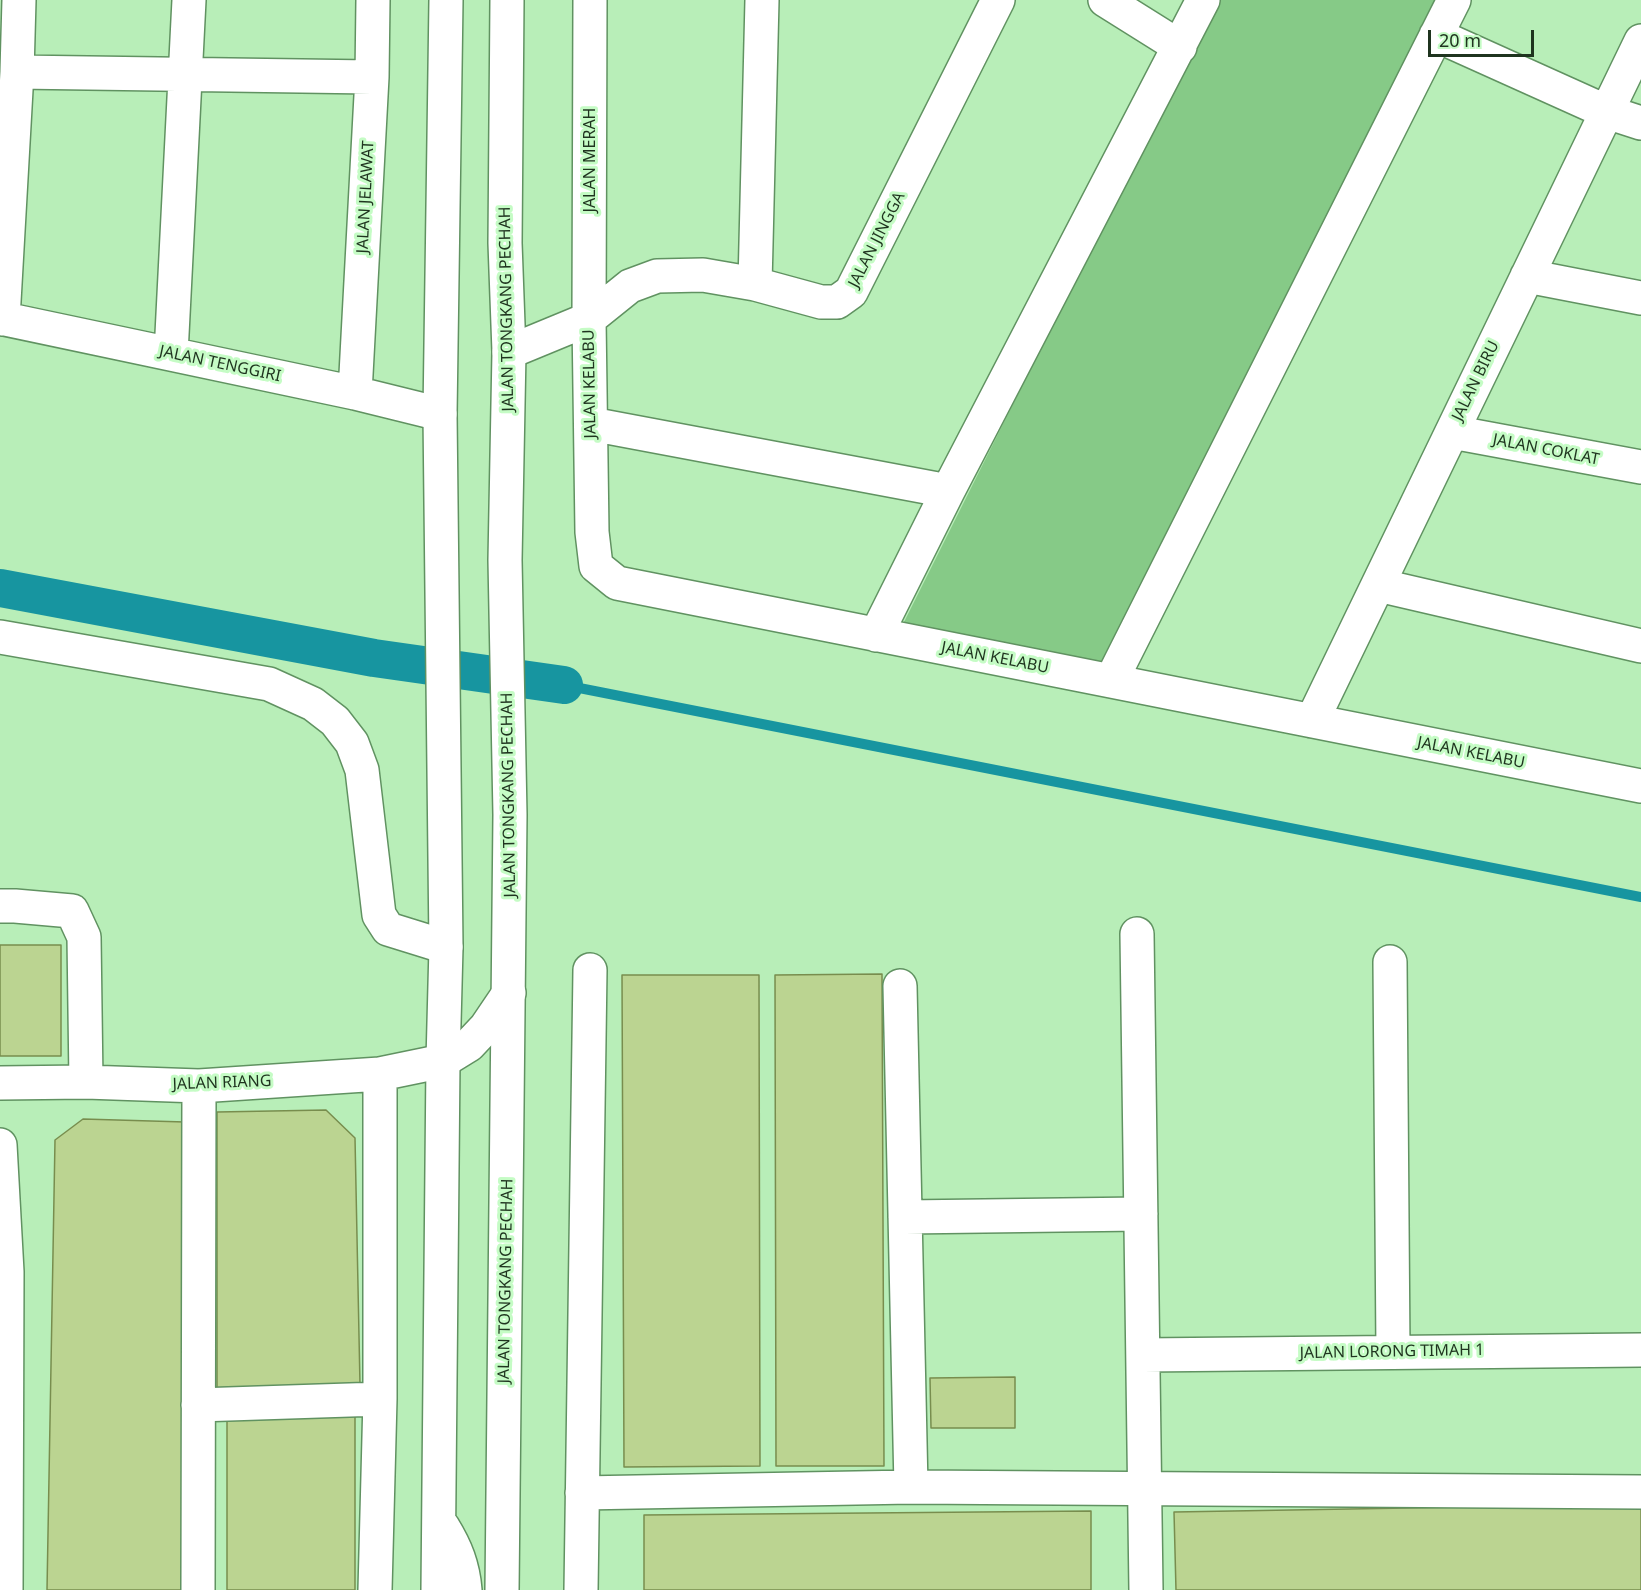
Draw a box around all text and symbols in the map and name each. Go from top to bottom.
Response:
scale bar [1431,18,1538,56]
text: 20 m [1439,28,1481,52]
street label: JALAN MERAH [580,108,600,212]
street label: JALAN JELAWAT [353,140,379,254]
street label: JALAN JINGGA [845,189,909,291]
street label: JALAN TONGKANG PECHAH [496,206,518,412]
street label: JALAN KELABU [579,329,601,439]
street label: JALAN BIRU [1448,338,1504,424]
street label: JALAN TENGGIRI [158,342,282,386]
street label: JALAN COKLAT [1491,430,1601,470]
street label: JALAN KELABU [940,638,1050,678]
street label: JALAN TONGKANG PECHAH [498,692,520,898]
street label: JALAN KELABU [1416,733,1526,773]
street label: JALAN RIANG [172,1072,272,1094]
street label: JALAN TONGKANG PECHAH [495,1178,517,1384]
street label: JALAN LORONG TIMAH 1 [1299,1341,1485,1363]

